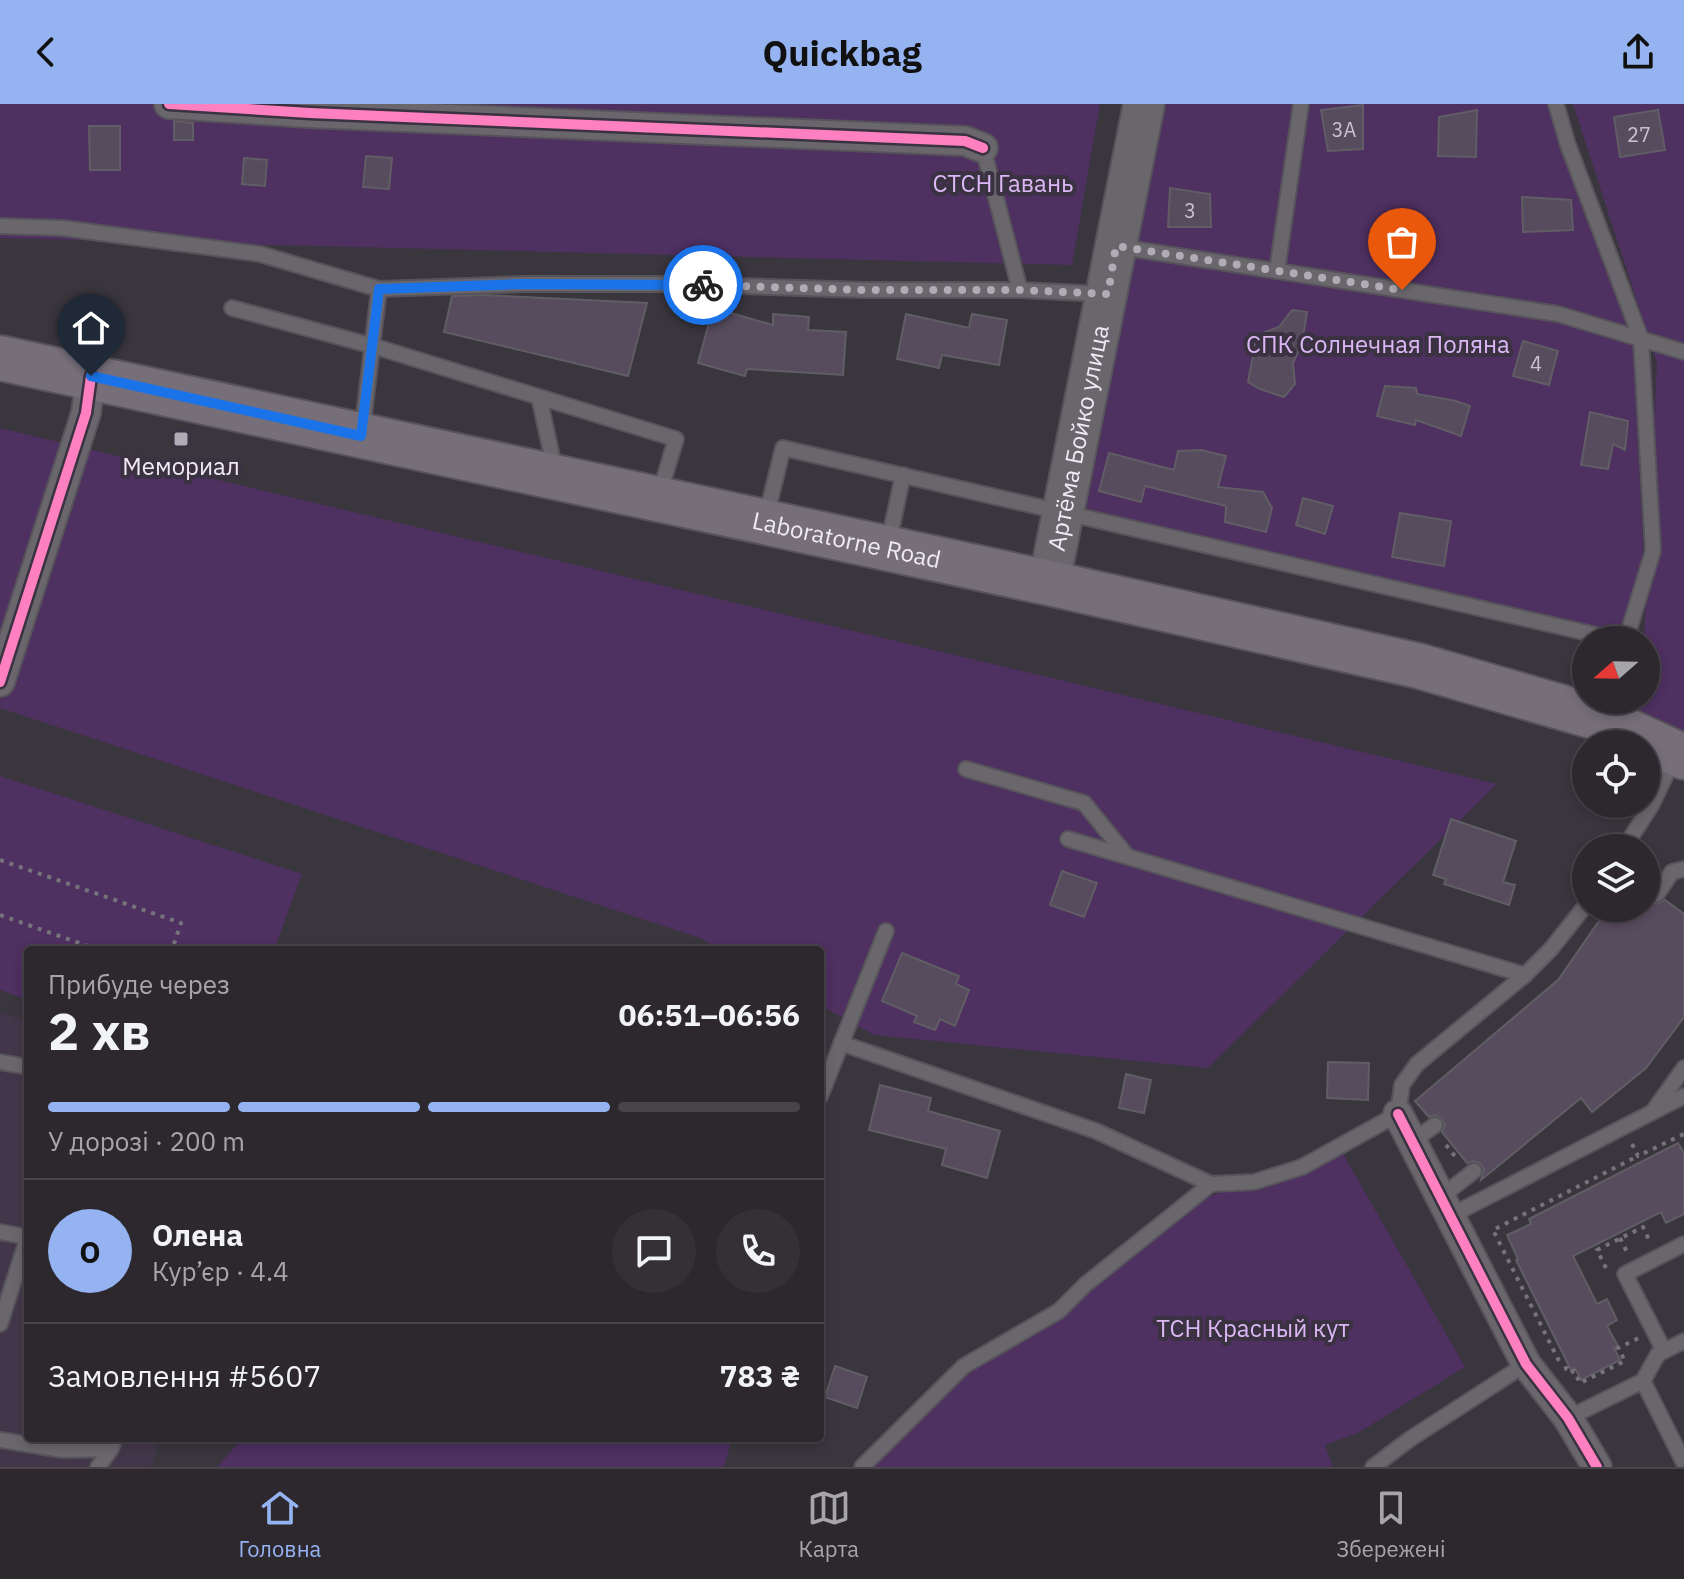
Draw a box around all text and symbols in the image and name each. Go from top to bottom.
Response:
text: Quickbag [762,29,922,76]
icon: back [24,30,68,74]
icon: share [1616,30,1660,74]
house number: 3А [1332,116,1357,143]
house number: 27 [1627,121,1651,148]
park label: СТСН Гавань [933,167,1073,199]
house number: 3 [1184,197,1196,224]
pin [1368,208,1436,290]
icon: bag [1380,220,1424,264]
courier [663,245,743,325]
icon: bike [681,263,725,307]
pin [57,294,125,376]
icon: home [69,306,113,350]
street label: Артёма Бойко улица [1040,322,1116,554]
park label: СПК Солнечная Поляна [1246,328,1510,360]
house number: 4 [1530,350,1542,377]
marker: Мемориал [172,430,190,448]
place label: Мемориал [122,450,240,482]
street label: Laboratorne Road [749,504,944,575]
north arrow [1572,626,1660,714]
map controls [1572,626,1660,922]
button: locate [1572,730,1660,818]
button: layers [1572,834,1660,922]
text: Прибуде через [48,967,230,1001]
text: 06:51–06:56 [619,995,800,1034]
text: 2 хв [48,997,151,1064]
text: У дорозі · 200 m [48,1124,245,1158]
button: chat [612,1209,696,1293]
button: phone [716,1209,800,1293]
text: Олена [152,1215,243,1254]
text: О [79,1232,101,1271]
text: Кур’єр · 4.4 [152,1254,289,1288]
park label: ТСН Красный кут [1156,1312,1350,1344]
text: Замовлення #5607 [48,1356,321,1395]
text: 783 ₴ [720,1356,800,1395]
tab: Головна [239,1486,321,1563]
tab: Карта [799,1486,859,1563]
tab: Збережені [1336,1486,1445,1563]

